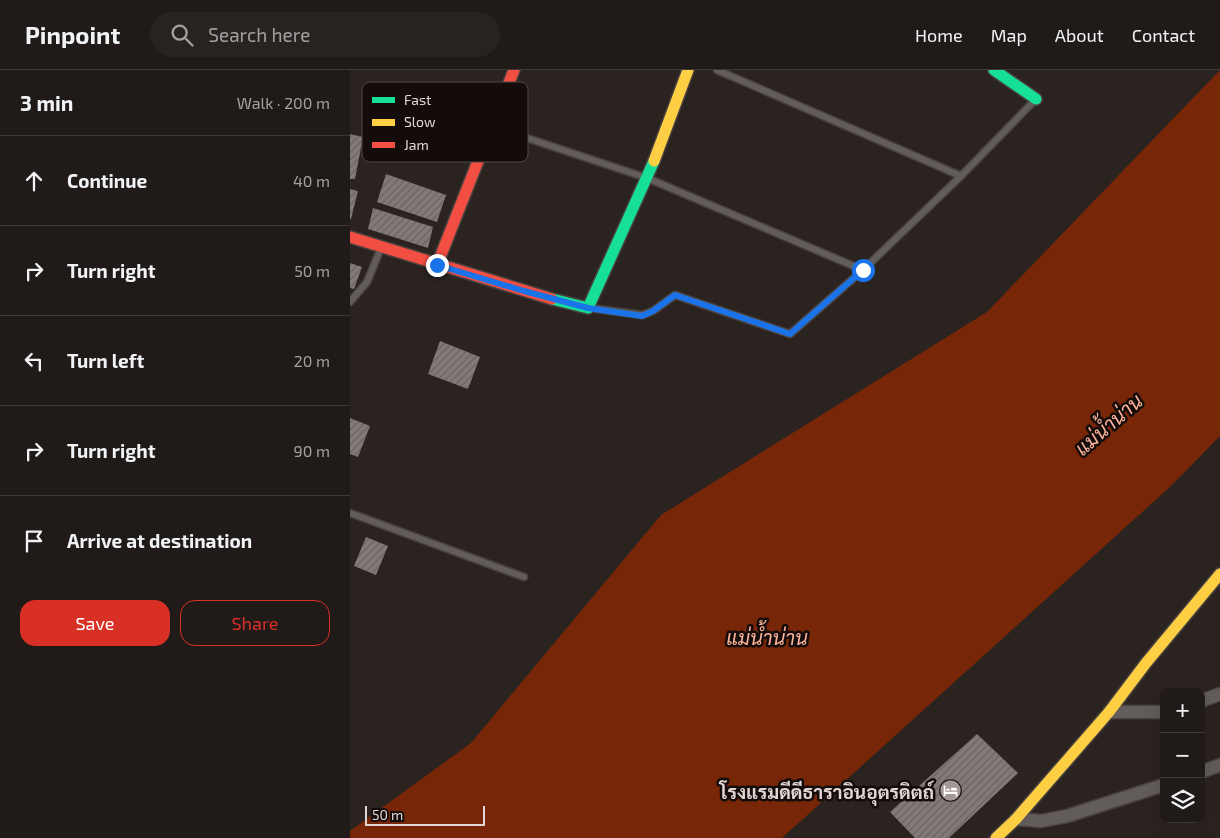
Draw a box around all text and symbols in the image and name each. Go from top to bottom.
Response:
search box [150,12,500,57]
text: Pinpoint [25,20,120,49]
icon: search [168,21,196,49]
text: Search here [208,23,310,46]
text: Home [915,24,963,46]
text: Map [991,24,1027,46]
text: About [1055,24,1104,46]
text: Contact [1132,24,1195,46]
legend [362,82,528,162]
text: 3 min [20,90,73,115]
text: Fast [404,91,431,108]
text: Walk · 200 m [237,93,330,112]
text: Slow [404,113,436,130]
text: Jam [404,136,429,153]
icon: ahead [20,167,48,195]
text: Continue [67,169,147,192]
text: 40 m [293,171,330,190]
route end [426,254,449,277]
icon: right [20,257,48,285]
text: Turn right [67,259,155,282]
route start [852,259,875,282]
text: 50 m [294,261,330,280]
icon: left [20,347,48,375]
text: Turn left [67,349,144,372]
text: 20 m [294,351,330,370]
water label: แม่น้ำน่าน [1066,384,1147,460]
icon: right [20,437,48,465]
text: Turn right [67,439,155,462]
text: 90 m [294,441,330,460]
icon: arrive [20,527,48,555]
text: Arrive at destination [67,529,252,552]
button: Save [20,600,170,646]
button: Share [180,600,330,646]
water label: แม่น้ำน่าน [726,620,808,649]
map controls [1160,688,1205,823]
button: + [1160,688,1205,733]
button: − [1160,733,1205,778]
button: layers [1160,778,1205,823]
hotel icon: โรงแรมดีดีธาราอินอุตรดิตถ์ [938,779,962,803]
place label: โรงแรมดีดีธาราอินอุตรดิตถ์ [719,780,935,807]
scale bar [365,803,485,826]
text: 50 m [372,806,403,823]

